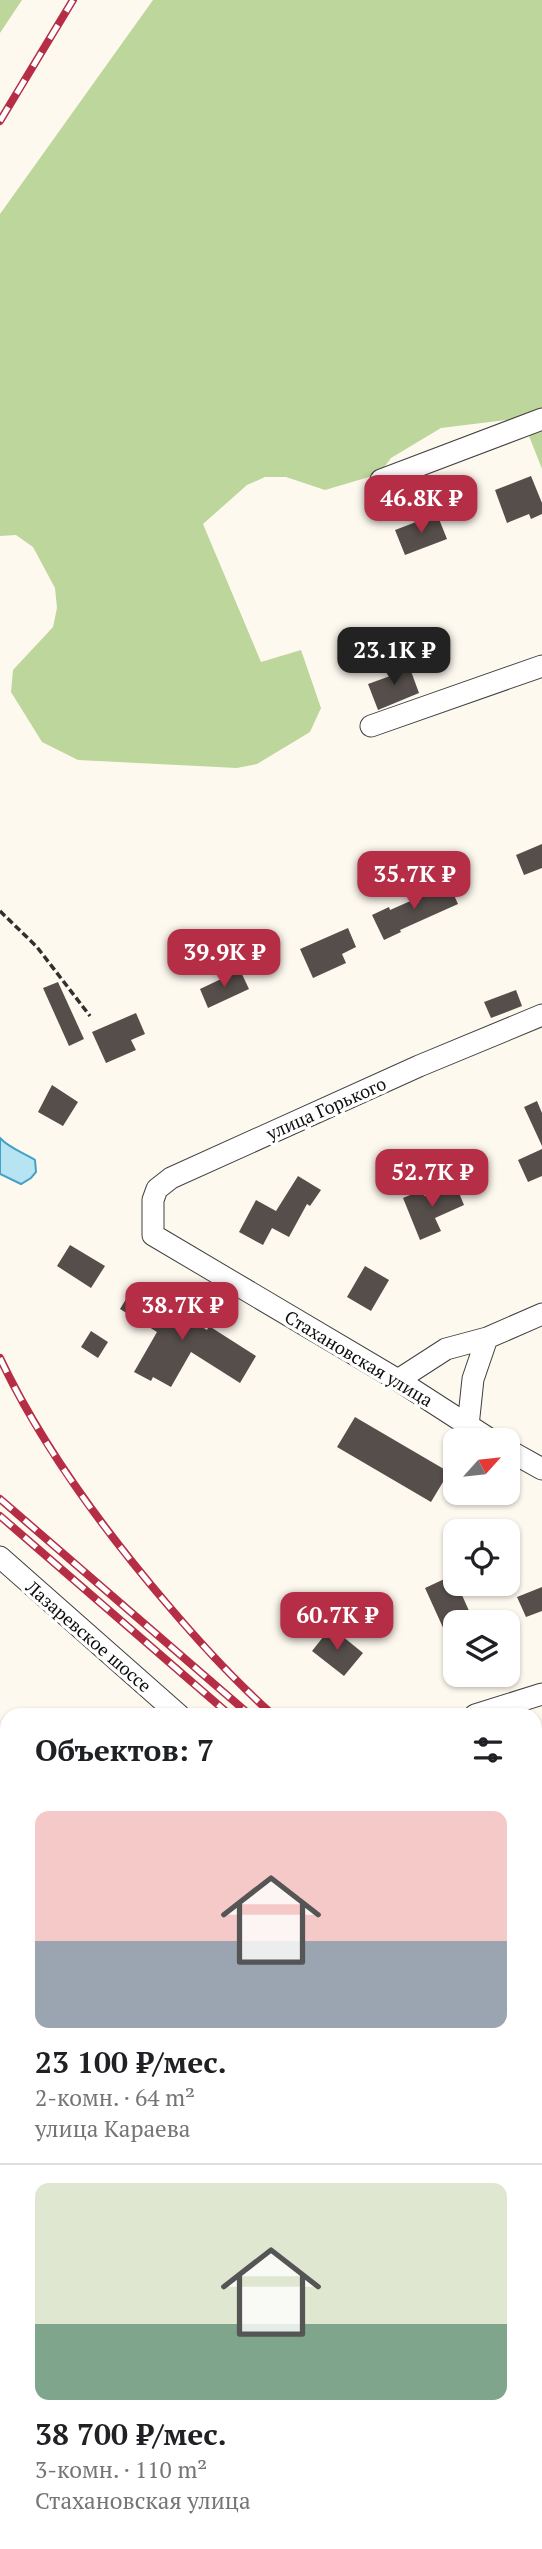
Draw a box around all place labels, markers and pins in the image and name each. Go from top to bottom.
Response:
pin: 46.8K ₽ [356,476,486,535]
pin: 23.1K ₽ [329,628,459,687]
pin: 35.7K ₽ [349,852,479,911]
pin: 39.9K ₽ [159,930,289,989]
pin: 52.7K ₽ [367,1150,497,1209]
pin: 38.7K ₽ [117,1282,247,1342]
pin: 60.7K ₽ [272,1592,402,1652]

